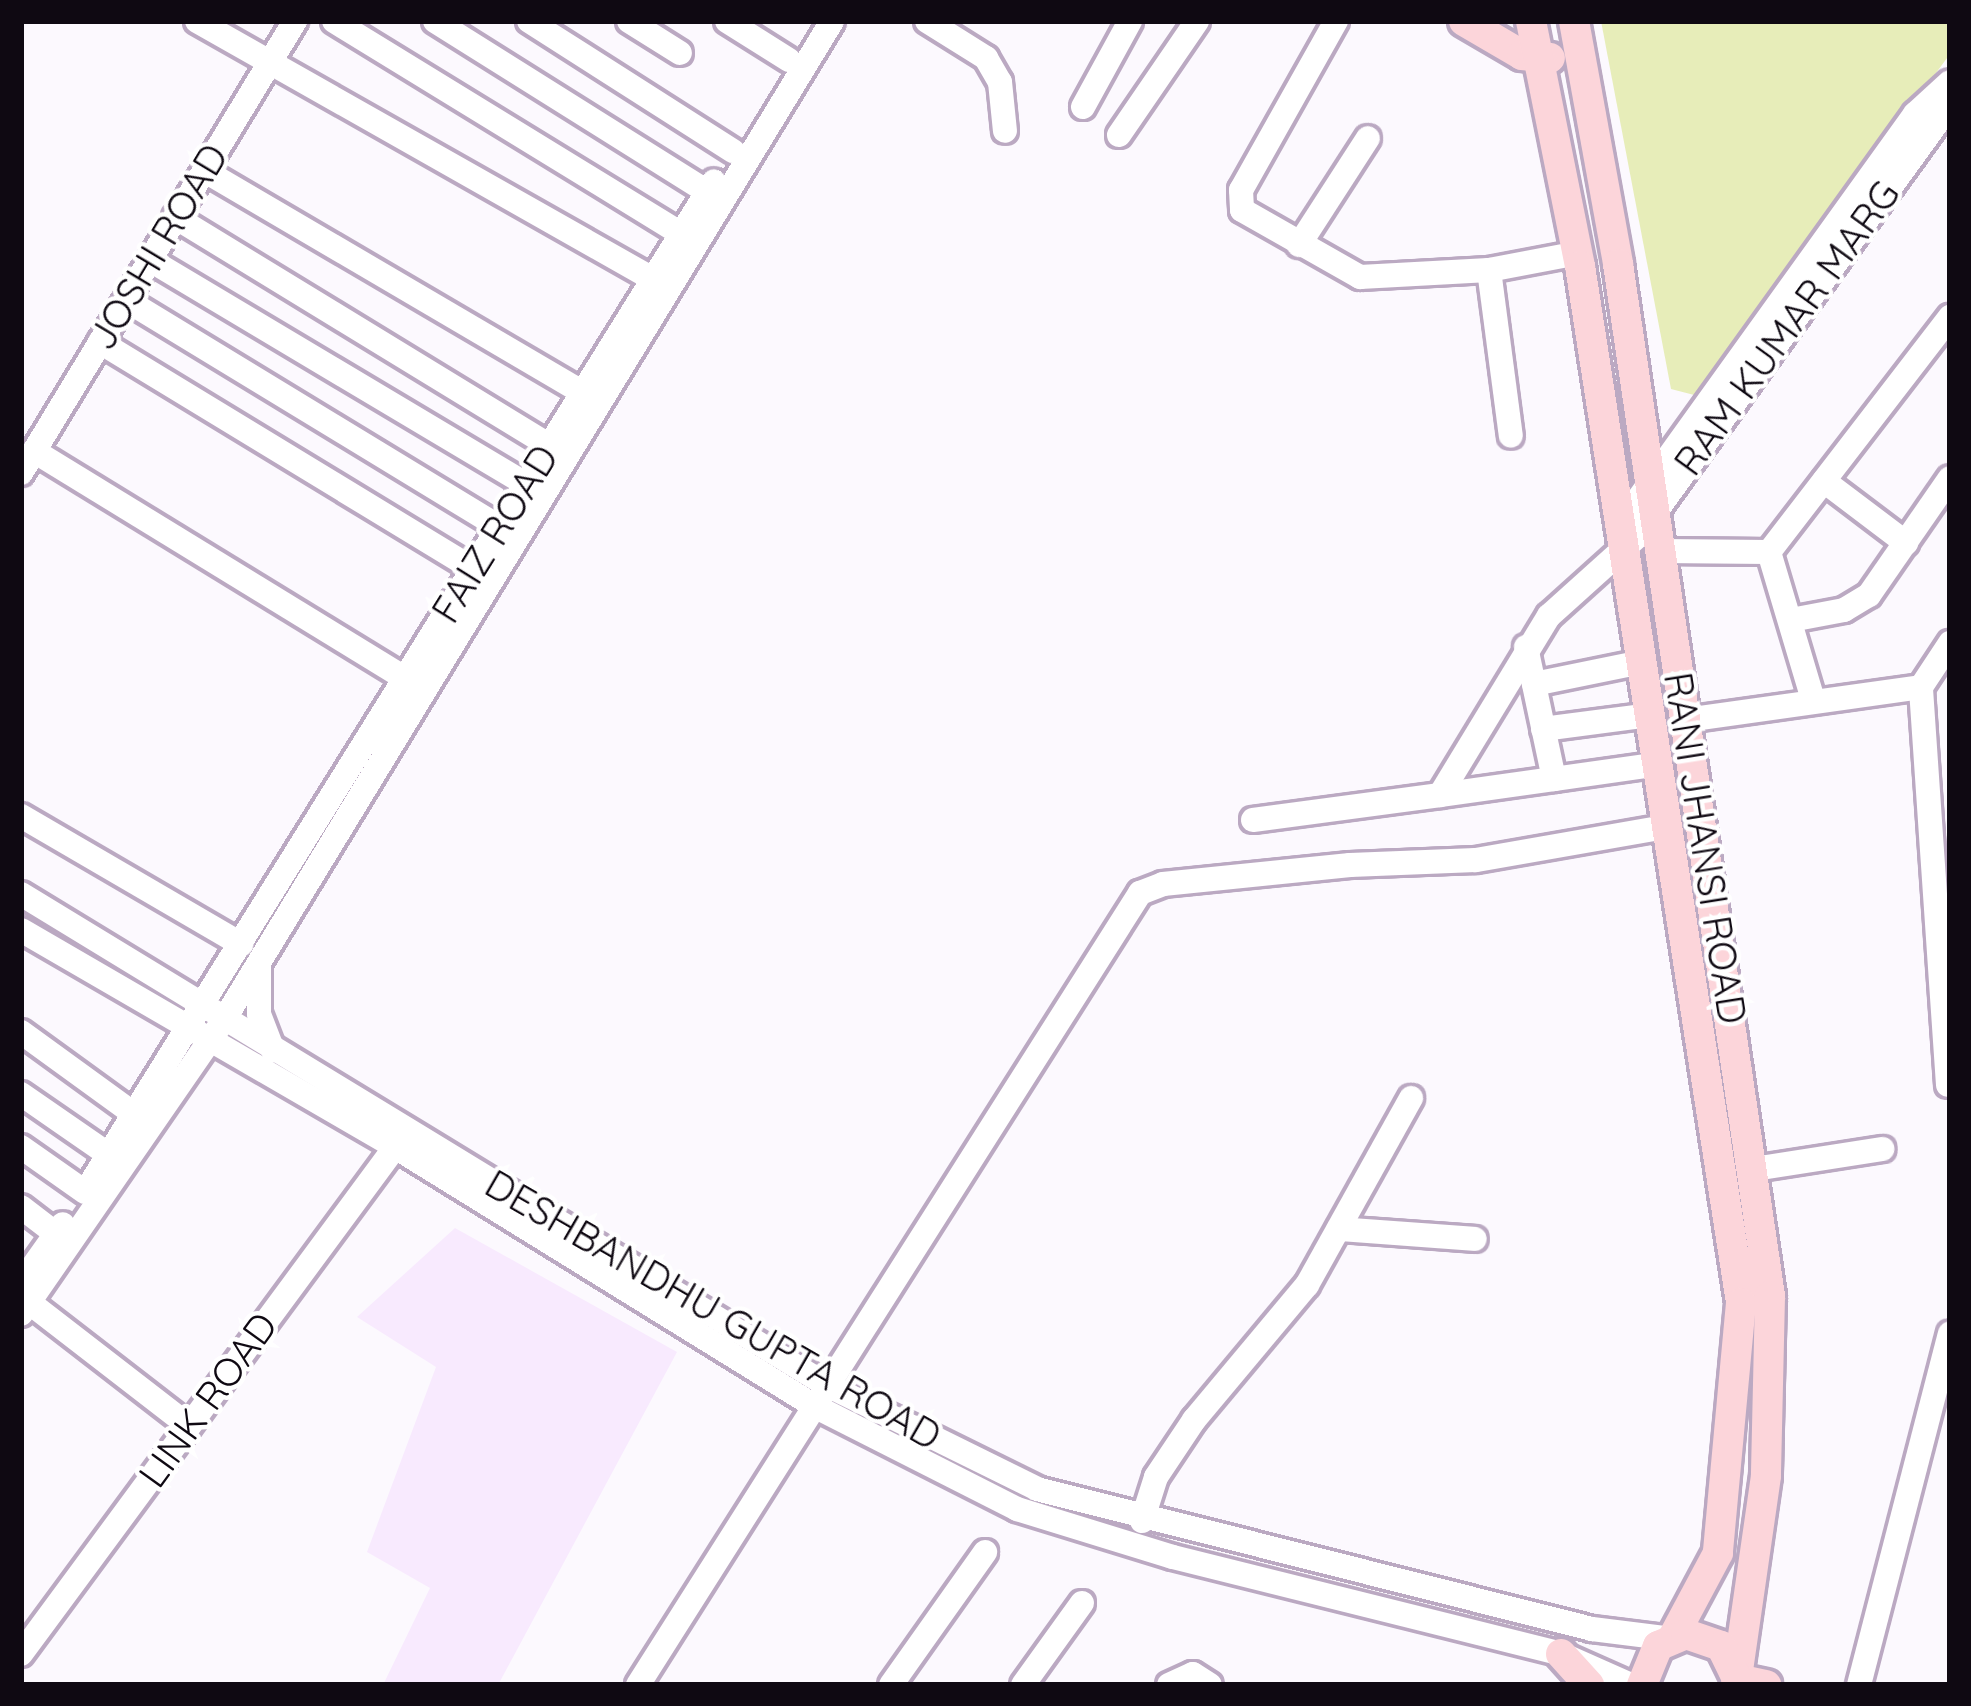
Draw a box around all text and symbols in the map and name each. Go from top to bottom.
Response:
street label: JOSHI ROAD [78,136,238,358]
street label: RAM KUMAR MARG [1665,172,1909,484]
street label: FAIZ ROAD [422,437,568,631]
street label: RANI JHANSI ROAD [1654,669,1756,1027]
street label: DESHBANDHU GUPTA ROAD [477,1160,949,1460]
street label: LINK ROAD [129,1304,287,1496]

